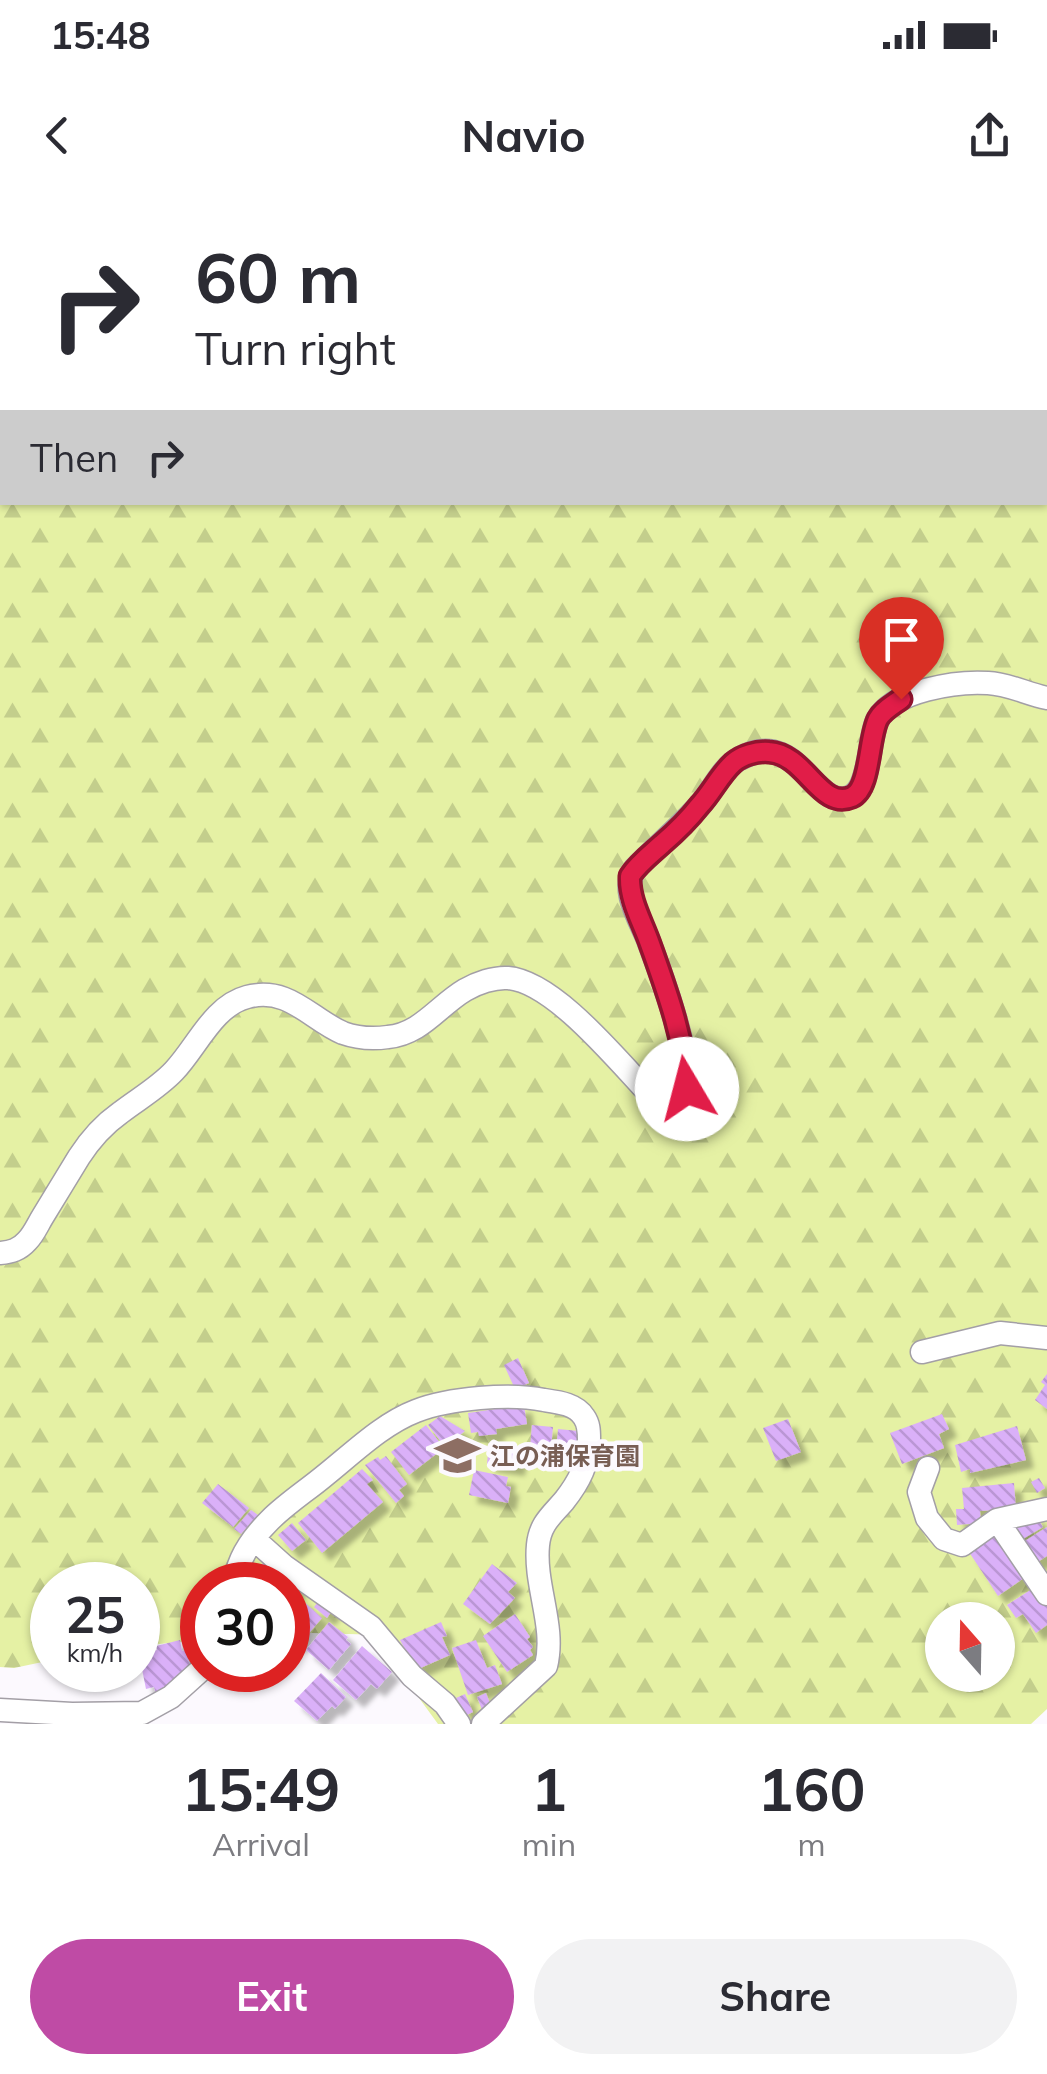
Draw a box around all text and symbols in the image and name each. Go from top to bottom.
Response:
text: 15:48 [50,11,151,59]
text: Navio [461,107,586,163]
icon: back [30,108,85,163]
icon: share [962,108,1017,163]
text: 60 m [195,233,361,321]
icon: right [30,240,160,370]
text: Turn right [195,320,396,376]
icon: right [138,430,193,485]
text: Then [30,434,118,482]
pin [859,597,944,700]
icon: arrive [874,612,929,667]
position arrow [635,1037,739,1141]
school or university icon: 江の浦保育園 [433,1431,481,1479]
place label: 江の浦保育園 [490,1440,640,1471]
speed limit sign: 30 [180,1562,310,1692]
text: 25 [65,1583,125,1646]
north arrow [925,1602,1015,1692]
map controls [925,1602,1015,1692]
text: km/h [67,1637,123,1668]
text: 15:49 [181,1751,340,1826]
text: 1 [531,1751,567,1826]
text: 160 [758,1751,866,1826]
text: Arrival [212,1824,310,1864]
text: min [522,1824,576,1864]
text: m [798,1824,826,1864]
button: Exit [30,1939,514,2054]
button: Share [534,1939,1017,2054]

